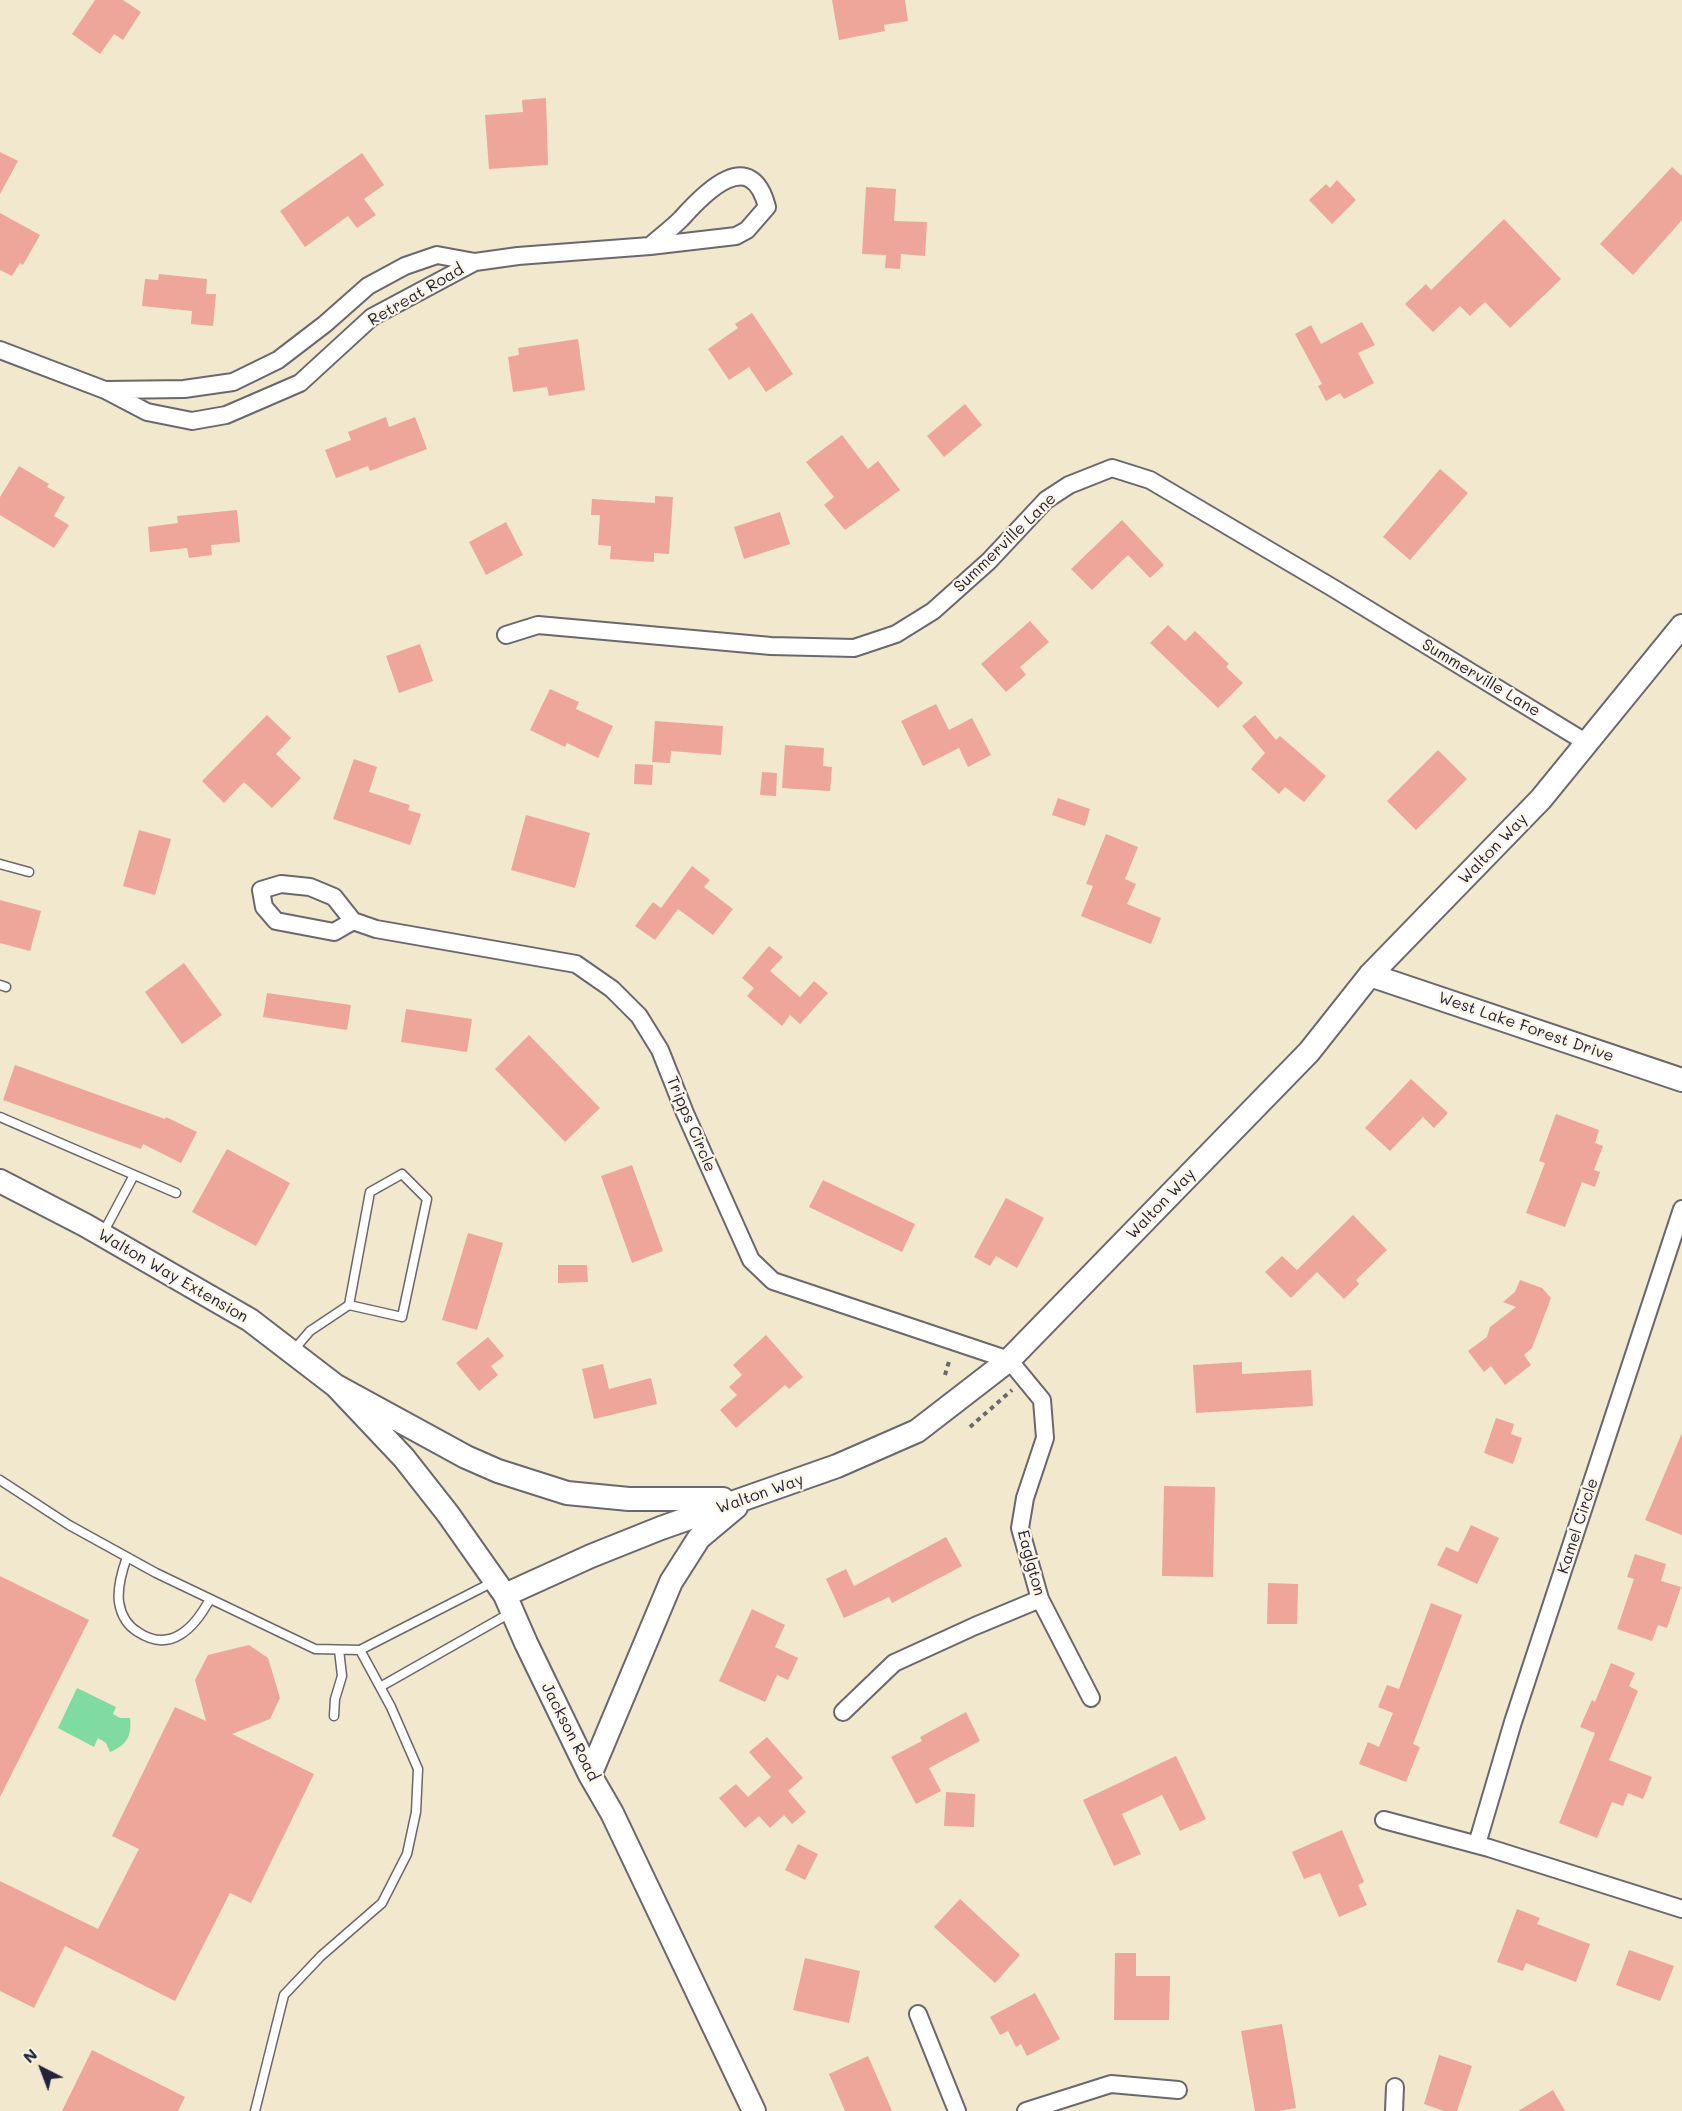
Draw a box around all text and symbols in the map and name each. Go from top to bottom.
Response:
street label: Retreat Road [365,260,467,330]
street label: Summerville Lane [950,489,1060,597]
street label: Summerville Lane [1418,635,1544,721]
street label: Walton Way [1455,810,1531,888]
street label: West Lake Forest Drive [1436,988,1616,1066]
street label: Tripps Circle [662,1073,720,1175]
street label: Walton Way [1123,1165,1199,1243]
street label: Walton Way Extension [95,1225,251,1327]
street label: Walton Way [714,1470,806,1518]
street label: Kamel Circle [1554,1476,1602,1576]
street label: Eaglgton [1013,1528,1049,1598]
street label: Jackson Road [537,1680,603,1784]
north arrow [12,2039,72,2099]
text: N [18,2043,41,2067]

